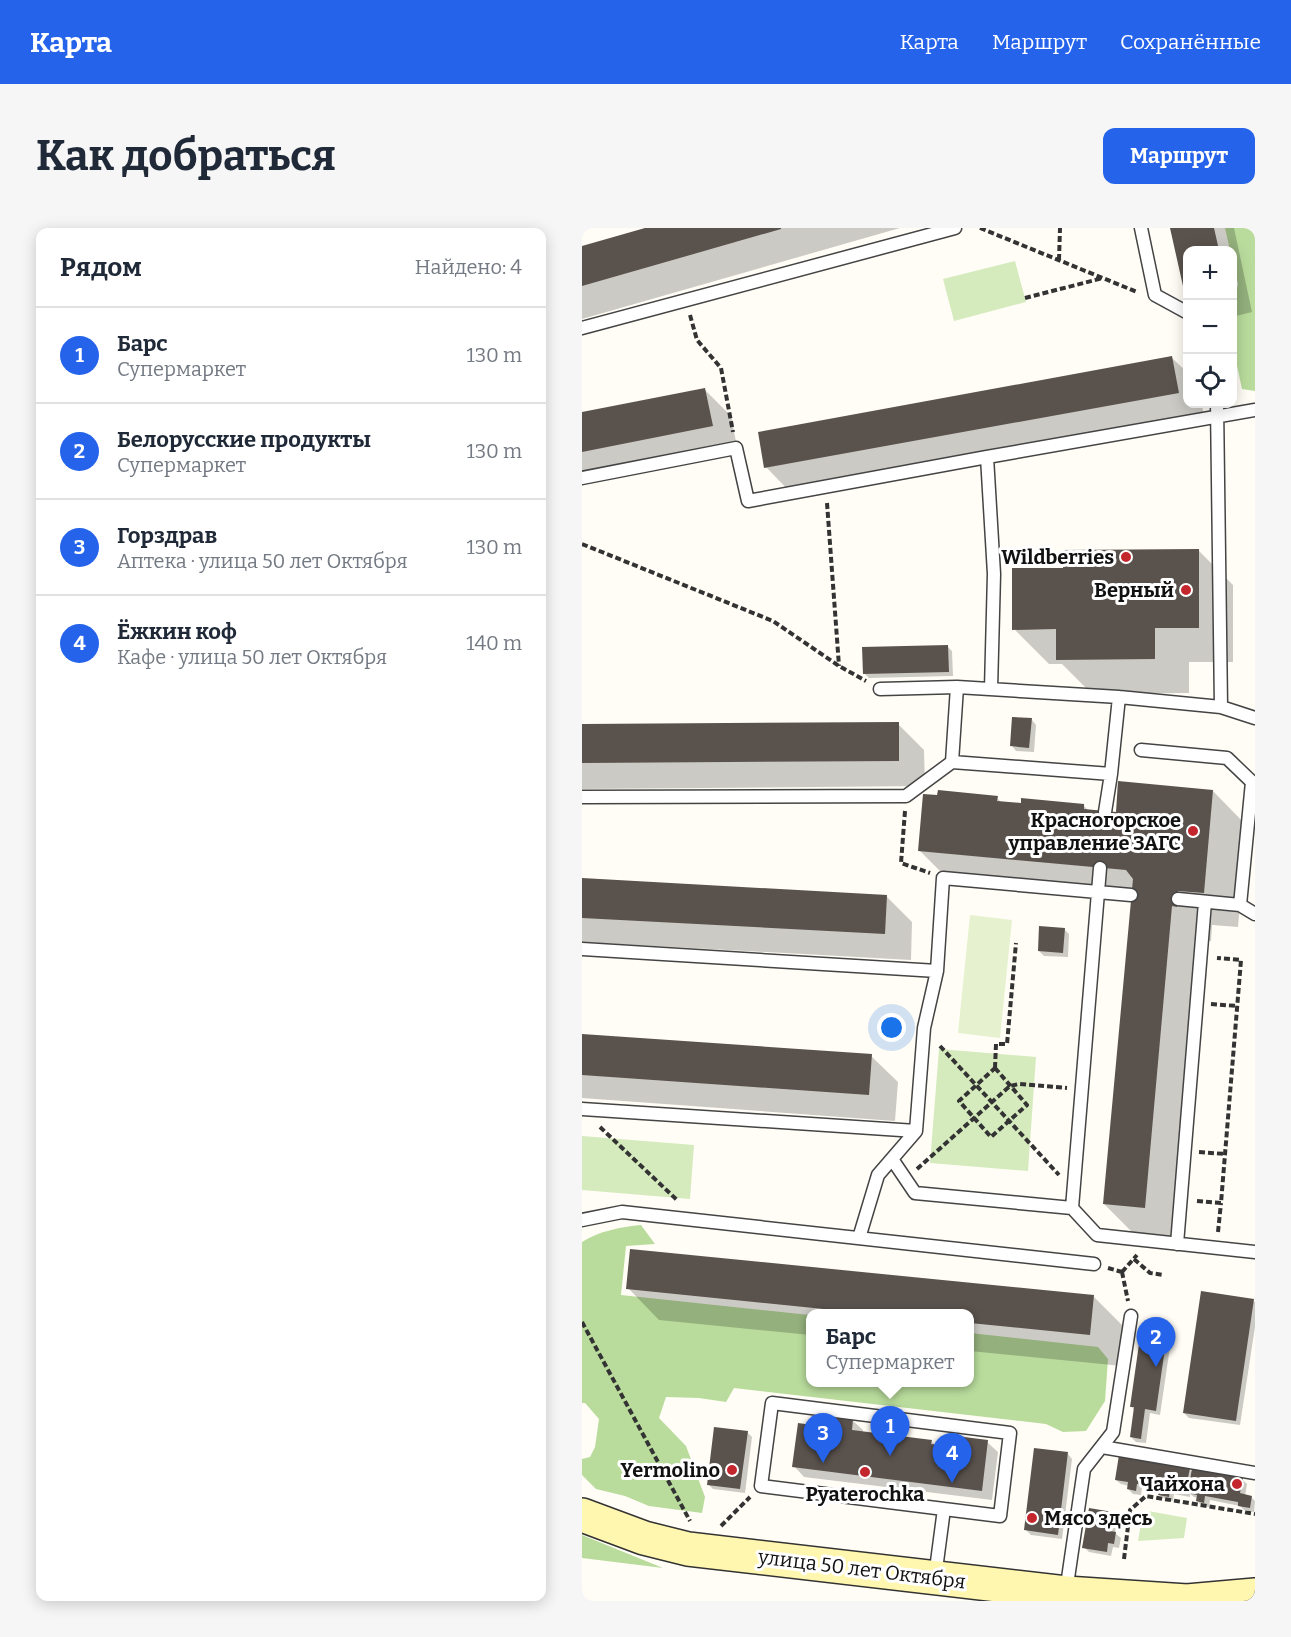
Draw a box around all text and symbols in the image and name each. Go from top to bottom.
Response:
text: Карта [30,26,112,59]
text: Карта [900,29,959,55]
text: Маршрут [992,29,1087,55]
text: Сохранённые [1120,29,1261,55]
button: Маршрут [1103,128,1255,184]
text: Как добраться [36,131,336,181]
map controls [1183,246,1237,408]
button: + [1183,246,1237,300]
text: Рядом [60,252,142,283]
text: Найдено: 4 [415,255,522,279]
button: − [1183,300,1237,354]
text: Барс [117,330,168,357]
text: 1 [75,343,84,367]
text: 130 m [467,343,522,367]
button: locate [1183,354,1237,408]
text: Супермаркет [117,357,246,381]
text: Белорусские продукты [117,426,371,453]
text: 2 [74,439,85,463]
text: 130 m [467,439,522,463]
text: Супермаркет [117,453,246,477]
text: Горздрав [117,522,217,549]
text: 3 [74,535,85,559]
text: 130 m [467,535,522,559]
place label: Wildberries [1001,545,1114,569]
text: Аптека · улица 50 лет Октября [117,549,408,573]
marker: Wildberries [1119,550,1133,564]
place label: Верный [1094,578,1174,602]
marker: Верный [1179,583,1193,597]
text: Ёжкин коф [117,618,237,645]
text: 4 [73,631,86,655]
text: 140 m [466,631,522,655]
text: Кафе · улица 50 лет Октября [117,645,387,669]
place label: Красногорское управление ЗАГС [1007,808,1181,855]
marker: Красногорское управление ЗАГС [1186,824,1200,838]
your location [877,1013,906,1042]
popup [806,1309,974,1387]
pin: 2 [1136,1318,1176,1367]
text: Барс [825,1323,876,1350]
text: Супермаркет [825,1350,955,1374]
pin: 1 [870,1406,910,1456]
pin: 3 [804,1414,842,1463]
pin: 4 [932,1434,971,1483]
place label: Yermolino [620,1458,720,1482]
marker: Yermolino [725,1463,739,1477]
marker: Pyaterochka [858,1465,872,1479]
place label: Чайхона [1140,1472,1225,1496]
marker: Чайхона [1230,1477,1244,1491]
place label: Pyaterochka [806,1482,924,1506]
place label: Мясо здесь [1044,1506,1152,1530]
marker: Мясо здесь [1025,1511,1039,1525]
street label: улица 50 лет Октября [756,1544,967,1594]

